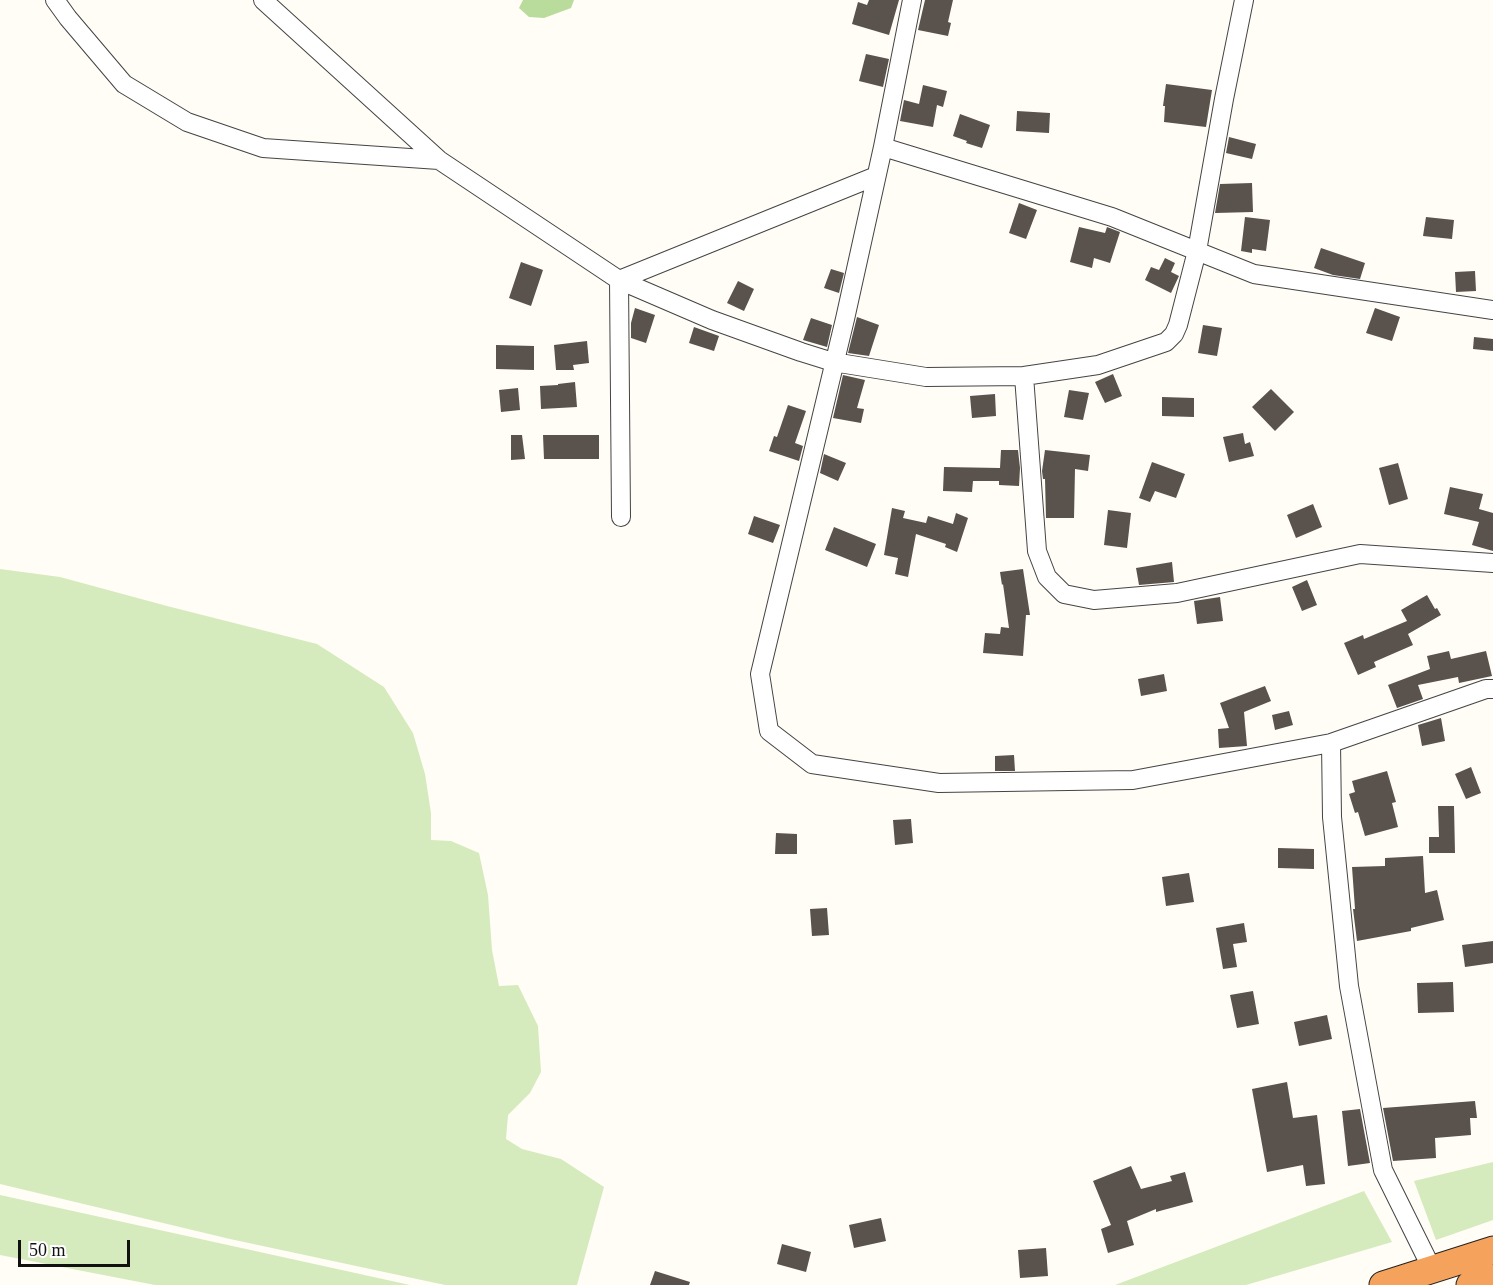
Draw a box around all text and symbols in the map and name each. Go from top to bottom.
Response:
scale bar [21,1228,134,1266]
text: 50 m [29,1240,66,1260]

